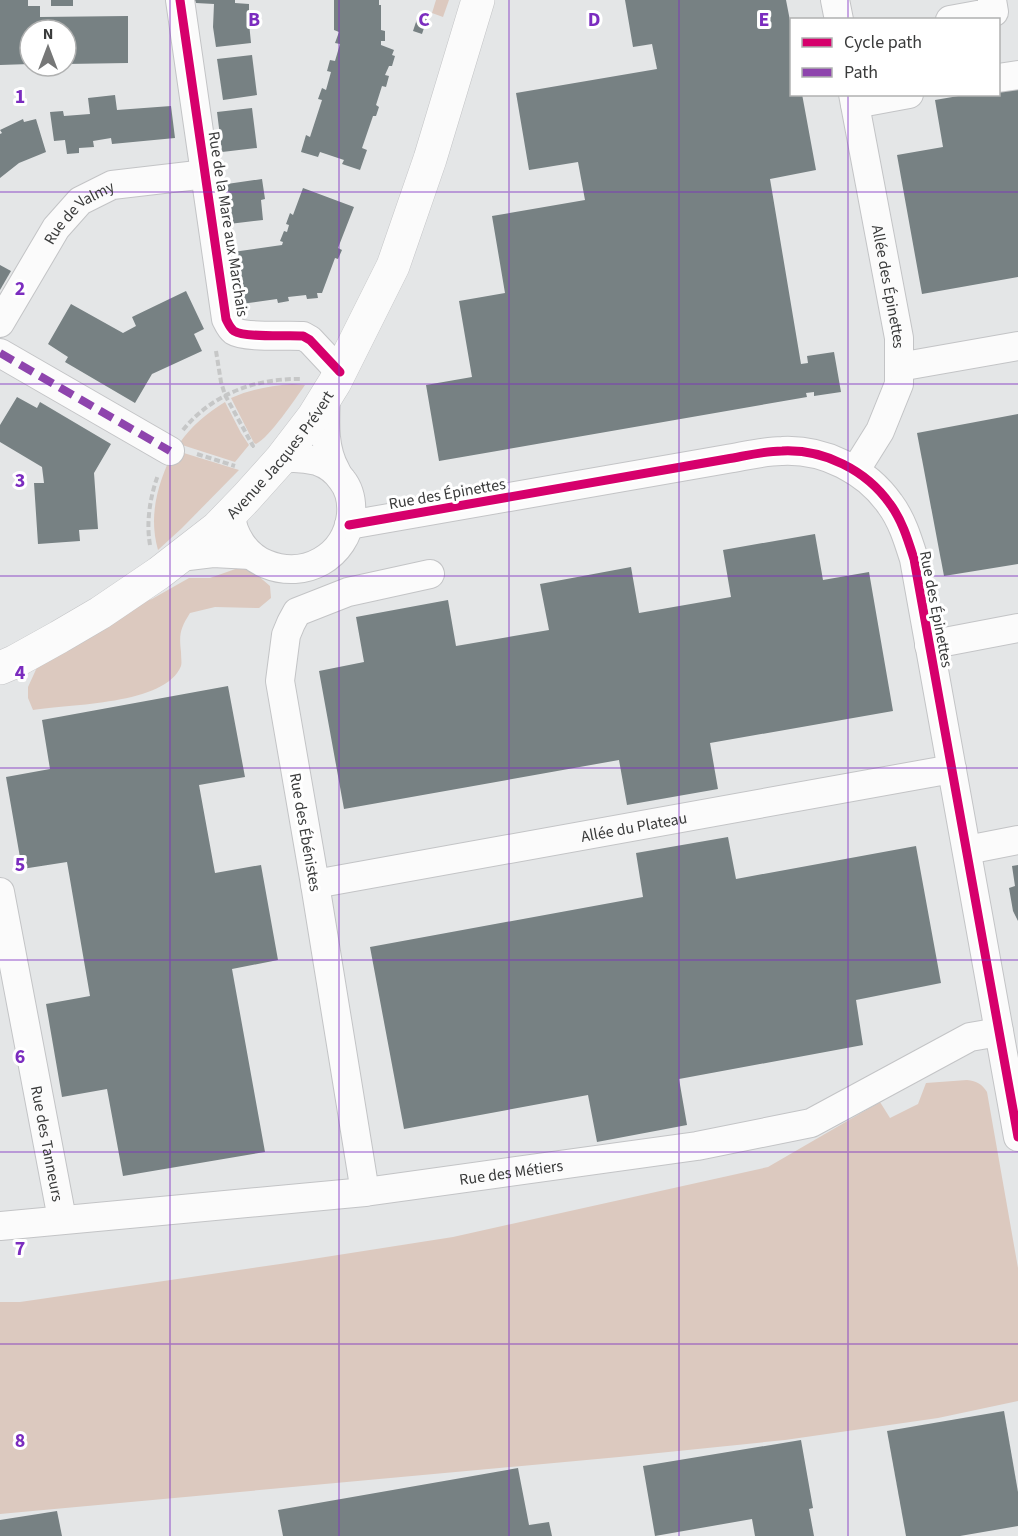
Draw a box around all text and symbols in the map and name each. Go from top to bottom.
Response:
text: B [248,6,260,34]
text: C [418,6,430,34]
text: D [588,6,600,34]
text: E [759,6,769,34]
north arrow [18,18,78,78]
legend [790,18,1000,96]
text: N [43,23,53,45]
text: Cycle path [844,30,922,55]
text: Path [844,60,878,85]
text: 1 [15,83,25,111]
street label: Rue de la Mare aux Marchais [202,130,254,319]
street label: Rue de Valmy [39,175,118,249]
street label: Allée des Épinettes [866,223,910,349]
text: 2 [15,275,25,303]
street label: Avenue Jacques Prévert [222,386,340,524]
text: 3 [15,467,25,495]
street label: Rue des Épinettes [387,473,508,515]
street label: Rue des Épinettes [914,549,958,670]
text: 4 [15,659,26,687]
street label: Rue des Ébénistes [284,771,326,893]
street label: Allée du Plateau [579,807,689,848]
text: 5 [15,851,25,879]
text: 6 [15,1043,25,1071]
street label: Rue des Tanneurs [25,1084,69,1204]
street label: Rue des Métiers [458,1155,565,1191]
text: 7 [15,1235,25,1263]
text: 8 [15,1427,25,1455]

